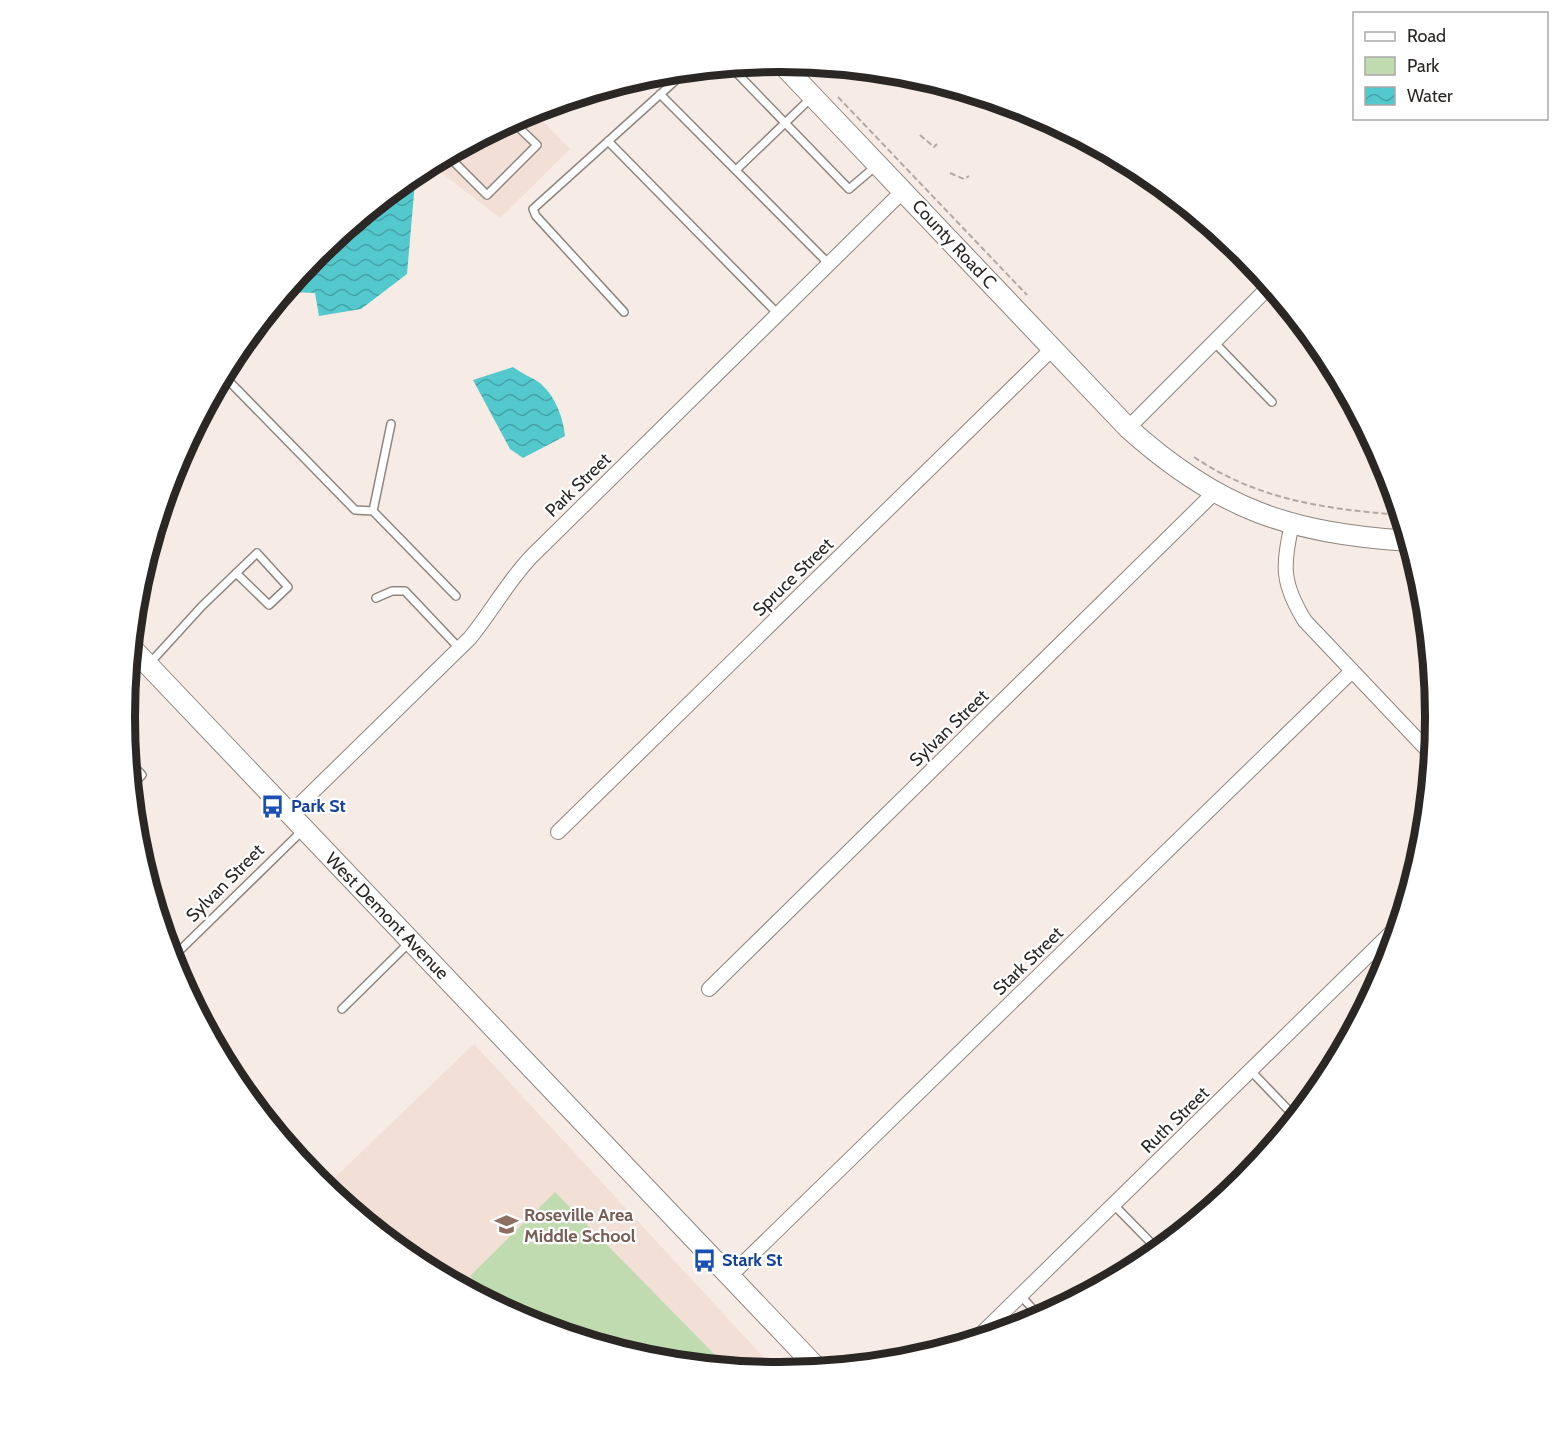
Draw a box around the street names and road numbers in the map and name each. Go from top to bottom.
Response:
street label: County Road C [907,195,1001,293]
street label: Park Street [541,448,615,522]
street label: Spruce Street [748,533,838,621]
street label: Sylvan Street [905,685,993,771]
street label: Sylvan Street [181,839,269,927]
street label: West Demont Avenue [321,848,453,984]
street label: Stark Street [988,922,1068,1000]
street label: Ruth Street [1136,1082,1214,1158]

